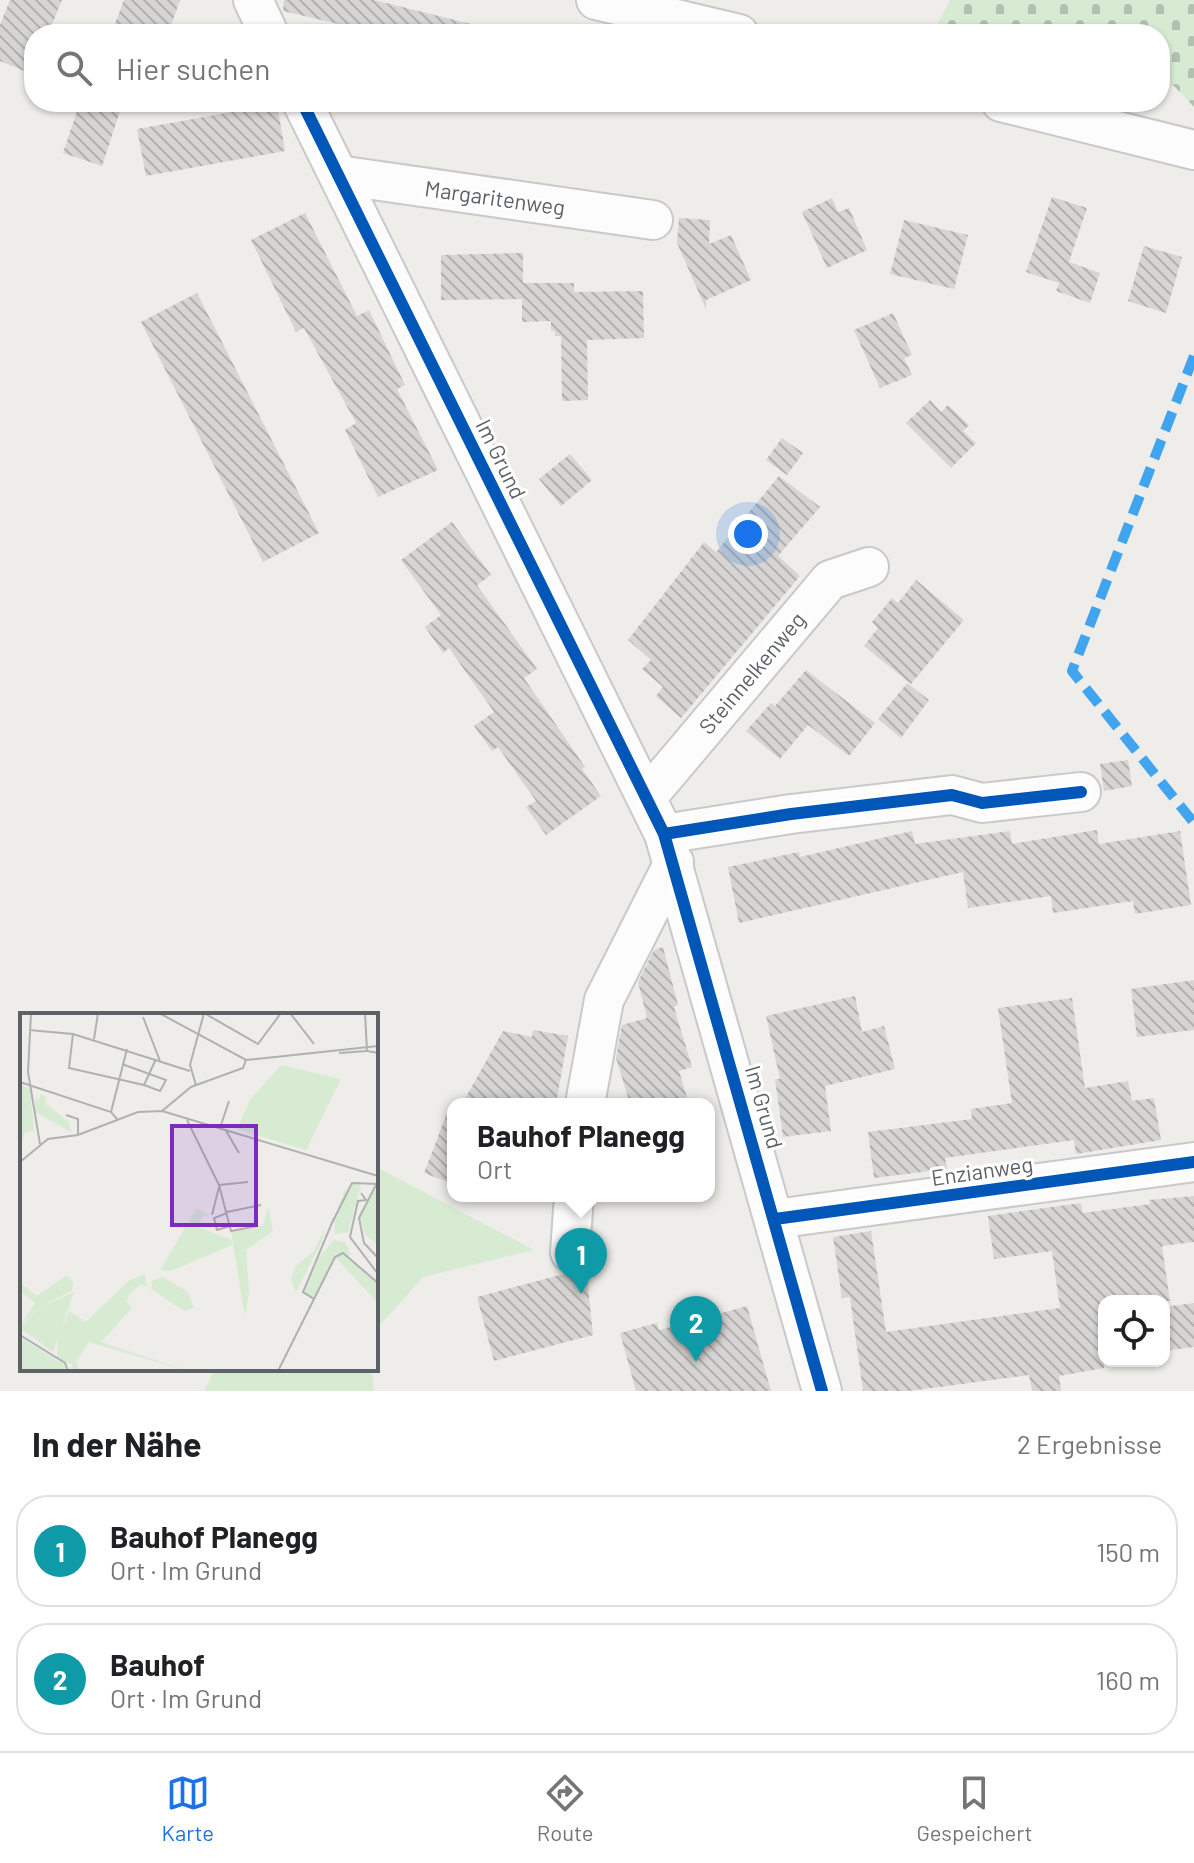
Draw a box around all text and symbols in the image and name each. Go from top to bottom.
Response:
search box [24,24,1170,112]
icon: search [52,46,96,90]
text: Hier suchen [116,50,270,86]
street label: Margaritenweg [423,174,567,220]
street label: Im Grund [472,415,532,503]
your location [728,514,768,554]
street label: Steinnelkenweg [693,606,810,739]
inset map [20,1013,378,1371]
street label: Im Grund [741,1062,789,1151]
popup [447,1098,715,1202]
text: Bauhof Planegg [477,1117,685,1153]
street label: Enzianweg [929,1150,1034,1190]
text: Ort [477,1153,512,1184]
pin: 1 [555,1228,607,1294]
map controls [1098,1295,1170,1367]
button: locate [1098,1295,1170,1367]
pin: 2 [670,1296,722,1362]
text: In der Nähe [32,1423,202,1464]
text: 2 Ergebnisse [1017,1428,1162,1459]
text: Bauhof Planegg [110,1518,318,1554]
text: 1 [55,1536,65,1567]
text: 150 m [1096,1536,1160,1567]
text: Ort · Im Grund [110,1554,262,1585]
text: Bauhof [110,1646,205,1682]
text: 2 [53,1664,67,1695]
text: 160 m [1096,1664,1160,1695]
text: Ort · Im Grund [110,1682,262,1713]
tab: Karte [161,1771,214,1845]
tab: Route [537,1771,593,1845]
tab: Gespeichert [916,1771,1032,1845]

